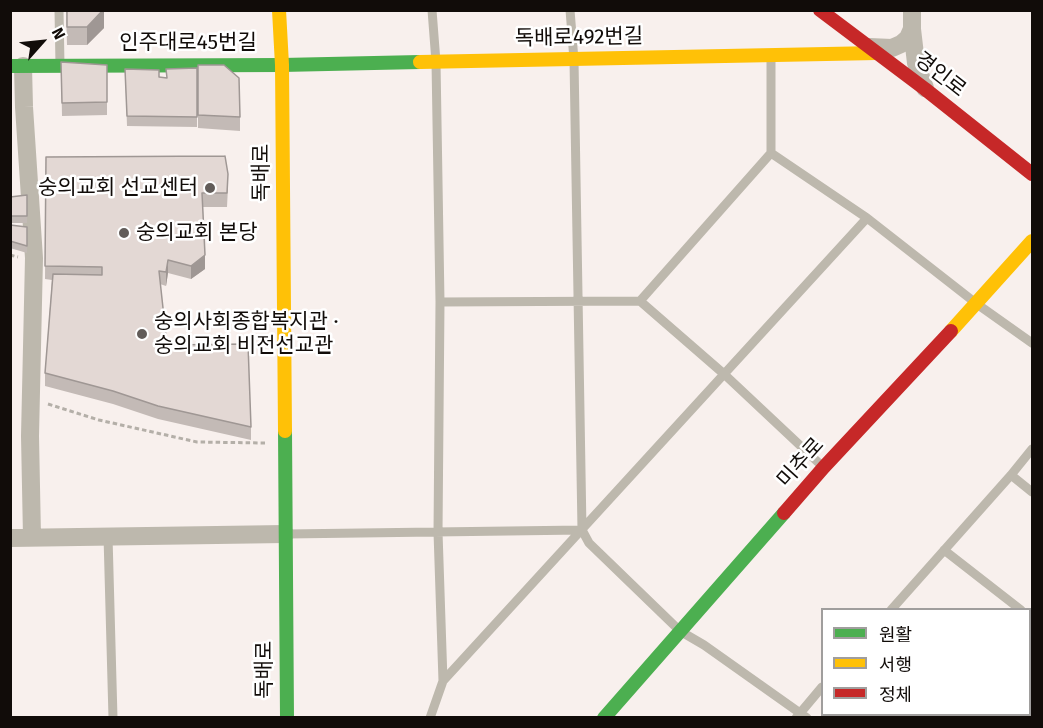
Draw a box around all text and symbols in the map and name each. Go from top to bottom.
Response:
north arrow [12,12,72,72]
street label: 독배로492번길 [515,24,643,52]
text: N [48,25,69,43]
street label: 인주대로45번길 [119,30,257,56]
street label: 경인로 [909,47,971,103]
street label: 독배로 [249,144,275,202]
place label: 숭의교회 선교센터 [38,175,198,201]
marker: 숭의교회 선교센터 [203,181,217,195]
place label: 숭의교회 본당 [136,220,257,246]
marker: 숭의교회 본당 [117,226,131,240]
place label: 숭의사회종합복지관 · 숭의교회 비전선교관 [154,309,338,359]
marker: 숭의사회종합복지관 · 숭의교회 비전선교관 [135,327,149,341]
street label: 미추로 [772,433,830,493]
legend [821,608,1031,716]
text: 원활 [879,624,912,646]
street label: 독배로 [252,641,278,699]
text: 서행 [879,654,912,676]
text: 정체 [879,684,912,706]

